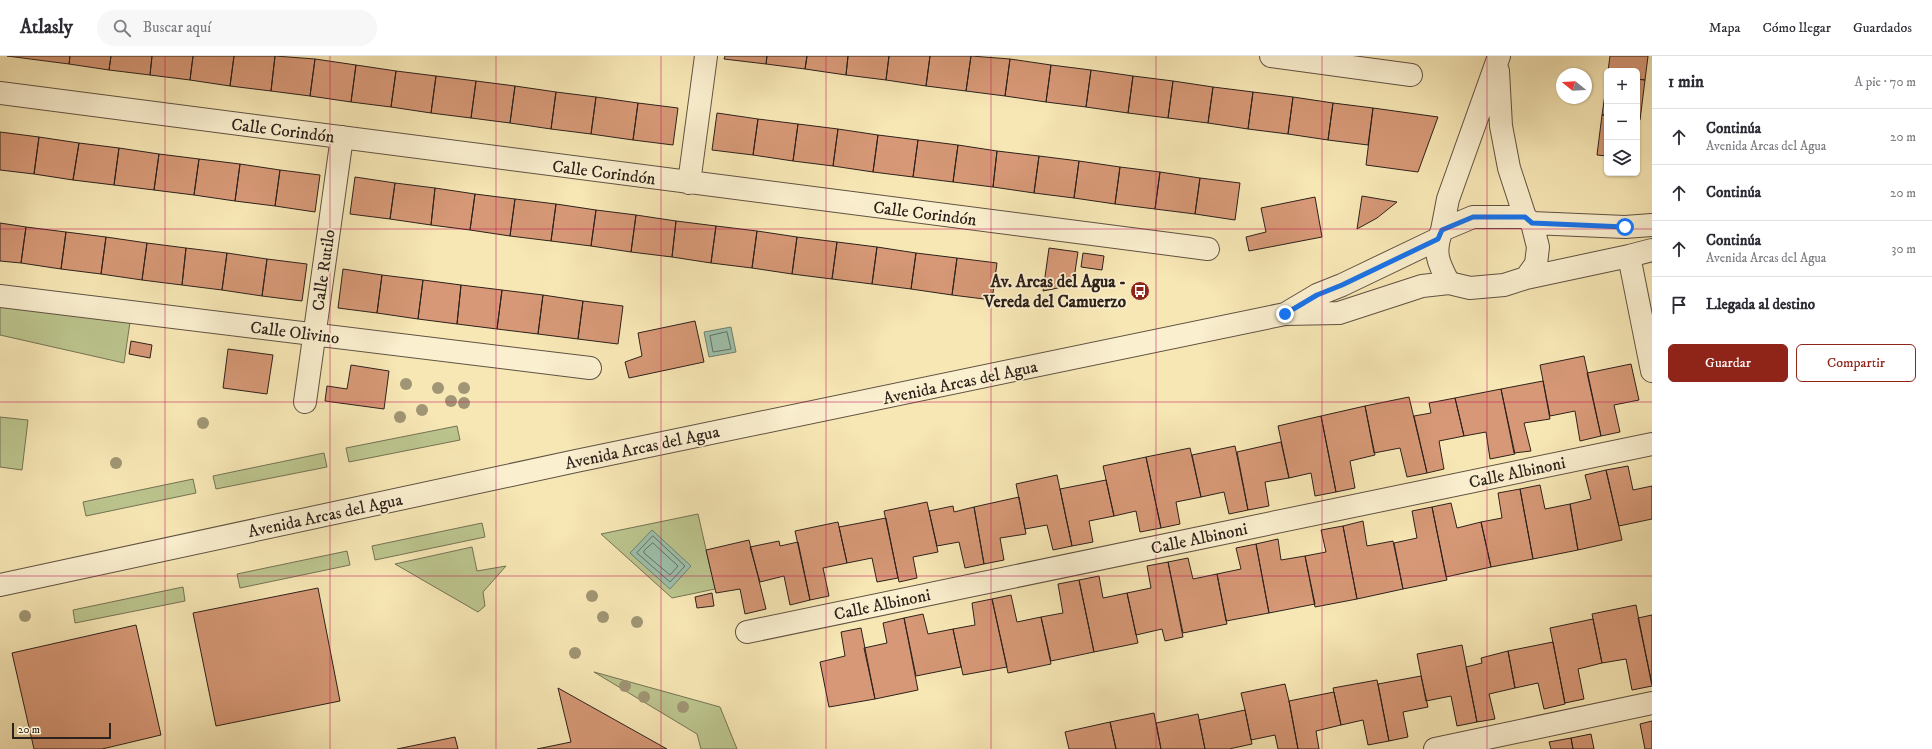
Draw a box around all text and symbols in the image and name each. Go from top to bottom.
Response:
search box [97,10,377,46]
text: Atlasly [20,16,73,39]
icon: search [111,17,133,39]
text: Buscar aquí [143,18,211,37]
text: Mapa [1709,19,1740,37]
text: Cómo llegar [1762,19,1831,37]
text: Guardados [1853,19,1912,37]
north arrow [1556,68,1592,104]
map controls [1604,68,1640,176]
button: + [1604,68,1640,104]
text: 1 min [1668,71,1704,93]
text: A pie · 70 m [1855,74,1916,90]
button: − [1604,104,1640,140]
street label: Calle Corindón [230,114,336,148]
text: Continúa [1706,119,1761,138]
icon: ahead [1668,126,1690,148]
text: 20 m [1890,129,1916,145]
text: Avenida Arcas del Agua [1706,138,1826,154]
button: layers [1604,140,1640,176]
street label: Calle Corindón [551,156,657,190]
icon: ahead [1668,182,1690,204]
text: Continúa [1706,183,1761,202]
text: 20 m [1890,185,1916,201]
street label: Calle Corindón [872,197,978,231]
route start [1616,218,1634,236]
street label: Calle Rutilo [307,228,341,312]
text: Continúa [1706,231,1761,250]
icon: ahead [1668,238,1690,260]
text: 30 m [1892,241,1916,257]
text: Avenida Arcas del Agua [1706,250,1826,266]
place label: Av. Arcas del Agua - Vereda del Camuerzo [983,271,1126,313]
bus stop icon: Av. Arcas del Agua - Vereda del Camuerzo [1129,280,1151,302]
icon: arrive [1668,294,1690,316]
text: Llegada al destino [1706,295,1815,314]
route end [1276,305,1294,323]
street label: Calle Olivino [249,317,341,349]
button: Guardar [1668,344,1788,382]
button: Compartir [1796,344,1916,382]
street label: Avenida Arcas del Agua [881,356,1040,410]
street label: Avenida Arcas del Agua [563,421,722,475]
street label: Calle Albinoni [1467,452,1567,494]
street label: Avenida Arcas del Agua [246,489,405,543]
street label: Calle Albinoni [1149,518,1249,560]
street label: Calle Albinoni [832,584,932,626]
scale bar [12,721,111,740]
text: 20 m [18,723,40,737]

